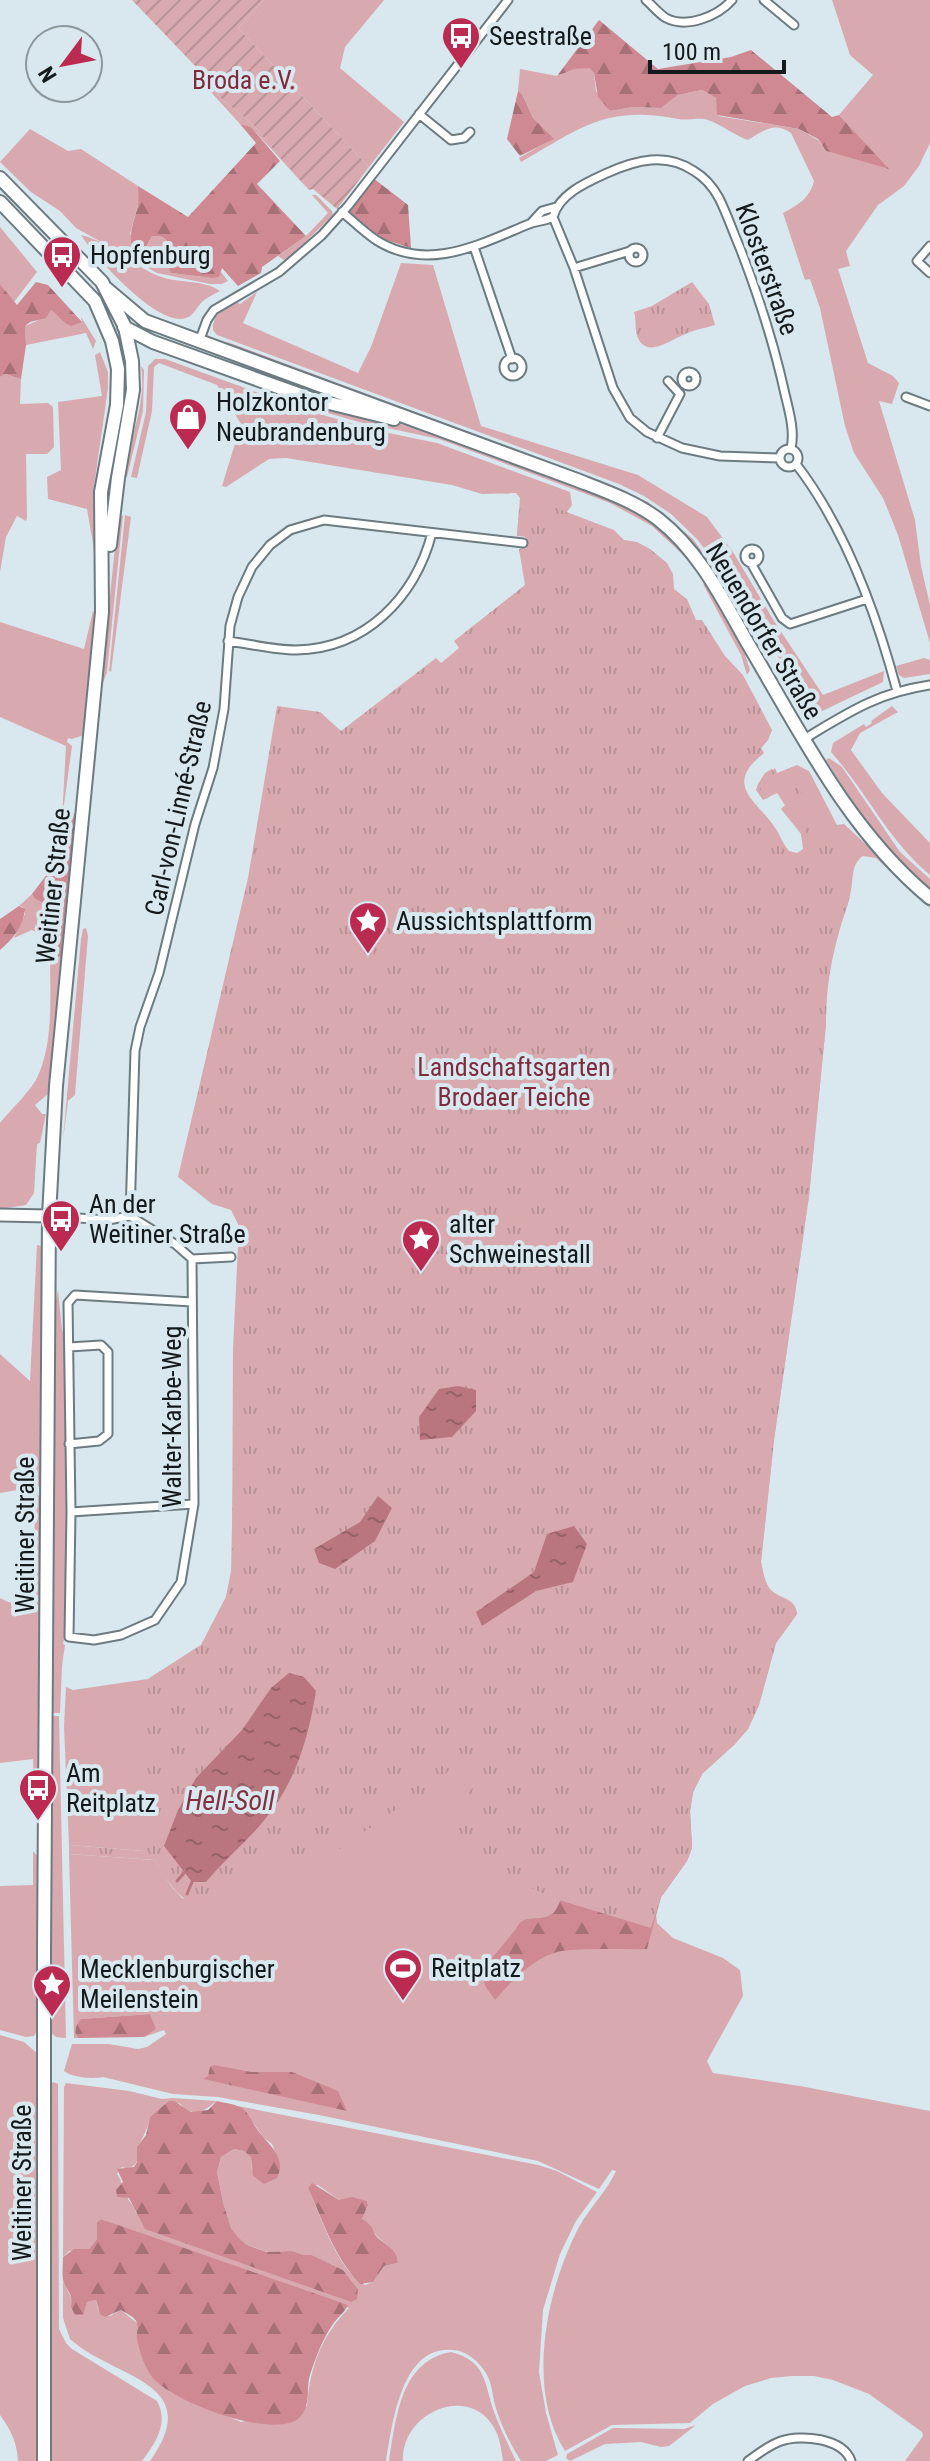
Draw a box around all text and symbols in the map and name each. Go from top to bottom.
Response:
bus stop icon: Seestraße [440,15,482,70]
place label: Seestraße [489,21,592,51]
north arrow [24,24,104,104]
scale bar [650,24,784,74]
text: 100 m [662,38,721,66]
text: N [33,62,62,87]
park label: Broda e.V. [192,65,296,95]
street label: Klosterstraße [729,199,805,339]
bus stop icon: Hopfenburg [41,234,83,289]
place label: Hopfenburg [90,240,211,270]
place label: Holzkontor Neubrandenburg [216,387,386,447]
shop icon: Holzkontor Neubrandenburg [167,396,209,451]
street label: Neuendorfer Straße [700,537,828,725]
street label: Carl-von-Linné-Straße [139,698,217,918]
street label: Weitiner Straße [30,807,76,965]
place icon: Aussichtsplattform [347,900,389,955]
place label: Aussichtsplattform [396,906,593,936]
park label: Landschaftsgarten Brodaer Teiche [417,1052,611,1112]
place label: An der Weitiner Straße [89,1189,246,1249]
bus stop icon: An der Weitiner Straße [40,1198,82,1253]
place label: alter Schweinestall [449,1209,591,1269]
place icon: alter Schweinestall [400,1218,442,1273]
street label: Walter-Karbe-Weg [157,1326,187,1508]
street label: Weitiner Straße [10,1457,40,1613]
place label: Am Reitplatz [66,1758,156,1818]
bus stop icon: Am Reitplatz [17,1767,59,1822]
water label: Hell-Soll [186,1784,275,1817]
sports icon: Reitplatz [382,1947,424,2002]
place label: Reitplatz [431,1953,521,1983]
place label: Mecklenburgischer Meilenstein [80,1954,275,2014]
place icon: Mecklenburgischer Meilenstein [31,1963,73,2018]
street label: Weitiner Straße [7,2105,37,2261]

